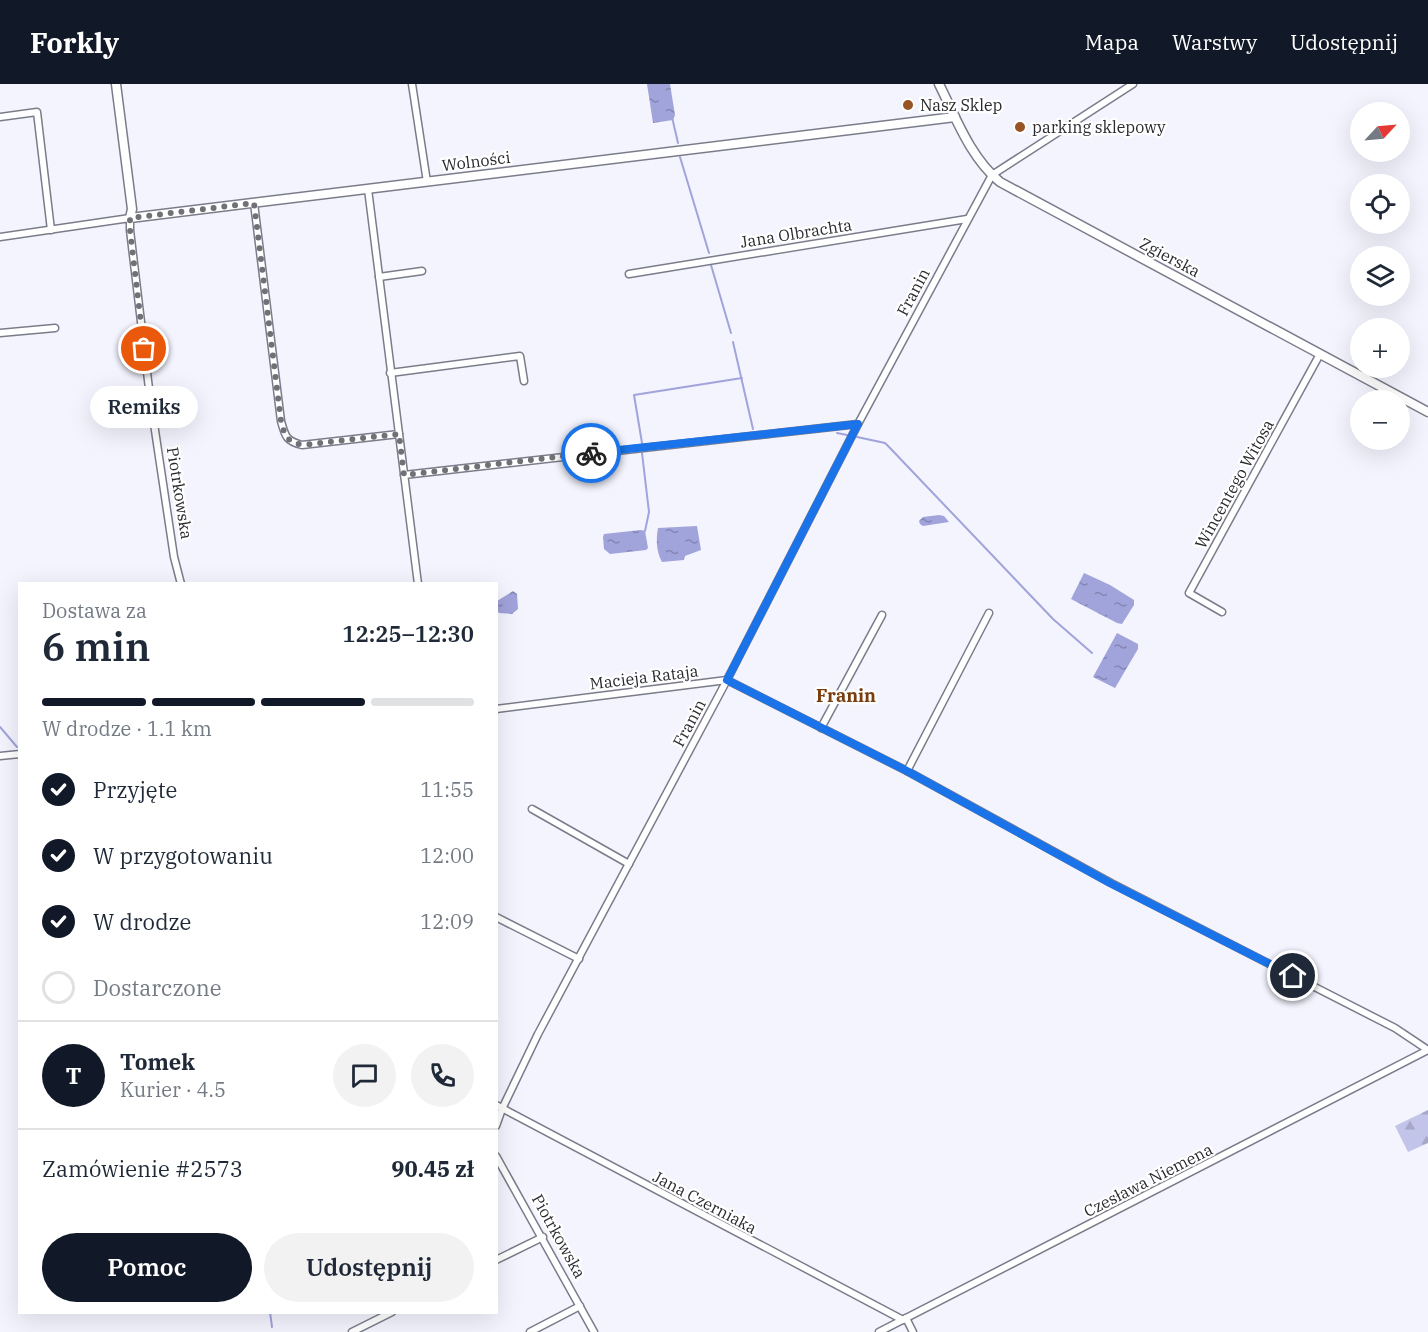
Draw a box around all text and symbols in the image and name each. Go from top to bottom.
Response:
text: Forkly [30,24,119,61]
text: Mapa [1085,28,1139,56]
text: Warstwy [1172,28,1257,56]
text: Udostępnij [1290,28,1398,56]
place label: Nasz Sklep [920,95,1003,115]
marker: Nasz Sklep [901,98,915,112]
north arrow [1350,102,1410,162]
map controls [1350,102,1410,450]
place label: parking sklepowy [1032,117,1166,137]
marker: parking sklepowy [1013,120,1027,134]
street label: Wolności [441,147,511,175]
button: locate [1350,174,1410,234]
street label: Jana Olbrachta [739,214,854,252]
street label: Zgierska [1136,233,1204,281]
button: layers [1350,246,1410,306]
street label: Franin [892,265,934,319]
button: + [1350,318,1410,378]
pin [118,323,169,374]
icon: bag [127,332,160,365]
callout: Remiks [90,385,198,427]
button: − [1350,390,1410,450]
text: Remiks [108,393,180,420]
street label: Wincentego Witosa [1190,416,1278,552]
courier [561,423,621,483]
icon: bike [575,437,608,470]
street label: Piotrkowska [163,445,197,541]
text: Dostawa za [42,597,147,624]
text: 12:25–12:30 [342,619,474,648]
text: 6 min [42,621,150,672]
street label: Macieja Rataja [589,660,700,694]
district label: Franin [816,684,876,707]
street label: Franin [668,696,710,750]
text: W drodze · 1.1 km [42,715,212,742]
icon: check [42,773,75,806]
text: Przyjęte [93,775,177,804]
text: 11:55 [420,776,474,803]
icon: check [42,839,75,872]
text: W przygotowaniu [93,841,273,870]
text: 12:00 [420,842,474,869]
icon: check [42,905,75,938]
text: W drodze [93,907,191,936]
text: 12:09 [420,908,474,935]
pin [1267,950,1318,1001]
icon: home [1276,959,1309,992]
text: Dostarczone [93,973,222,1002]
button: chat [333,1044,396,1107]
button: phone [411,1044,474,1107]
text: Tomek [120,1047,195,1076]
text: T [66,1061,81,1090]
text: Kurier · 4.5 [120,1076,226,1103]
street label: Czesława Niemena [1080,1139,1216,1221]
text: Zamówienie #2573 [42,1154,243,1183]
text: 90.45 zł [391,1154,474,1183]
street label: Jana Czerniaka [650,1166,761,1238]
street label: Piotrkowska [528,1190,590,1282]
button: Pomoc [42,1233,252,1302]
button: Udostępnij [264,1233,474,1302]

